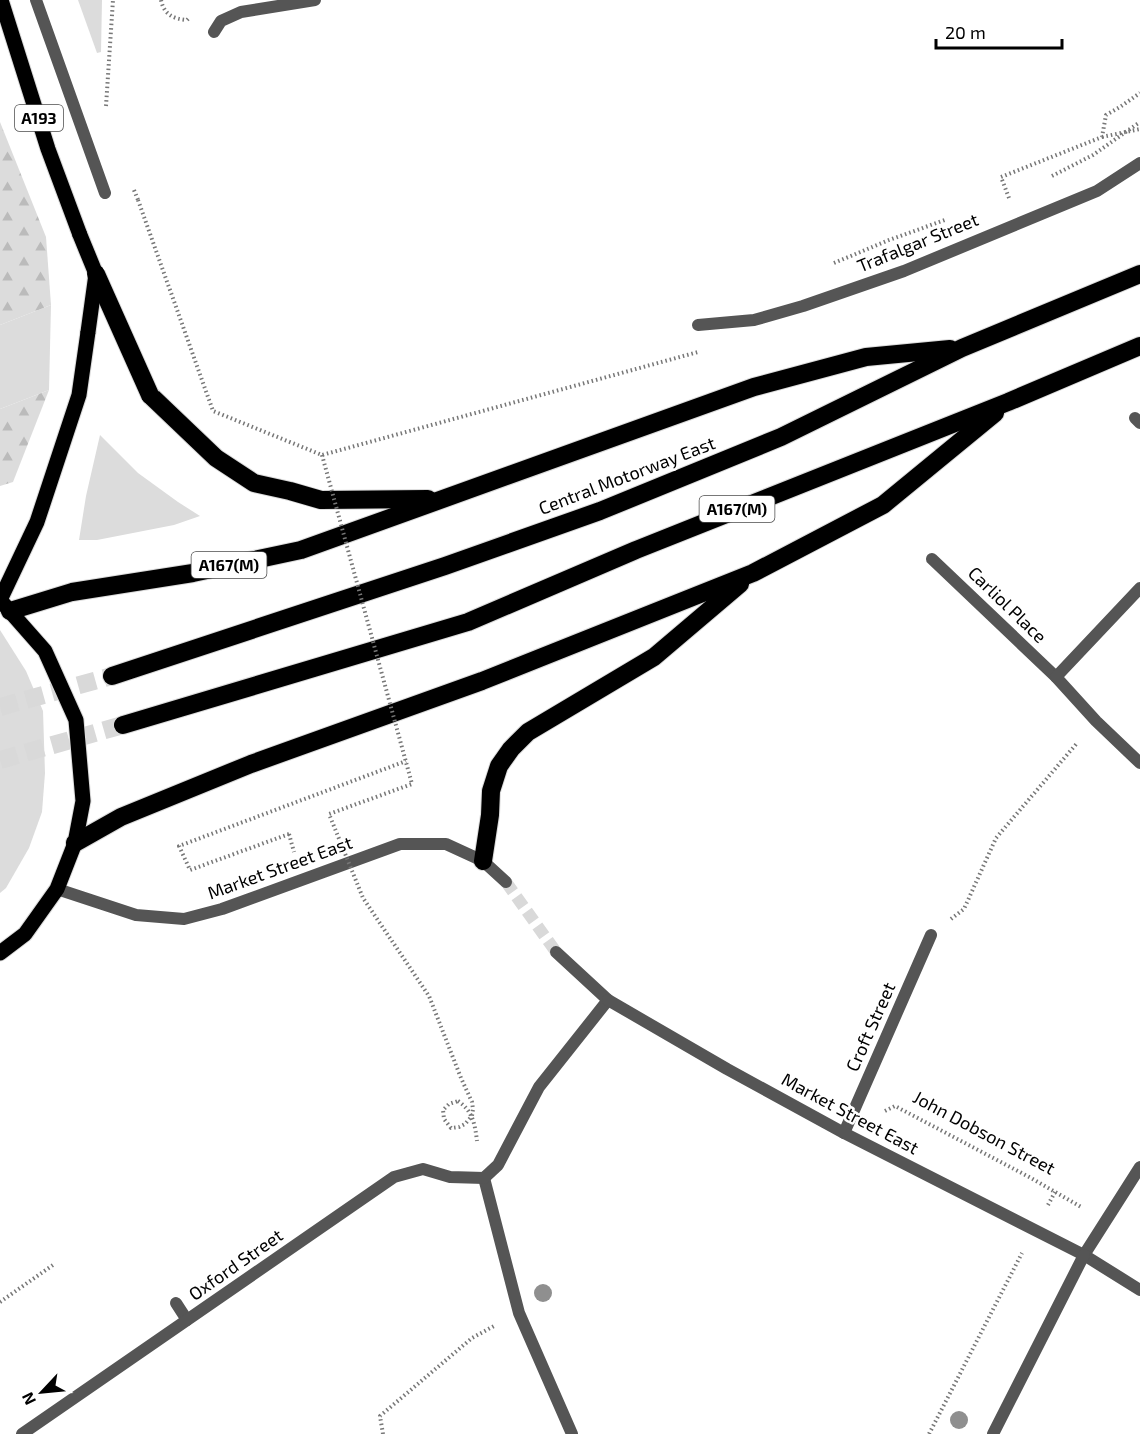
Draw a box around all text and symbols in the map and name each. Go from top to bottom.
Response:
scale bar [936,12,1062,50]
text: 20 m [945,21,986,43]
road number: A193 [15,105,63,131]
street label: Trafalgar Street [854,208,982,276]
street label: Central Motorway East [535,431,718,519]
road number: A167(M) [700,496,774,522]
road number: A167(M) [192,552,266,578]
street label: Carliol Place [964,561,1051,647]
street label: Market Street East [204,831,355,903]
street label: Croft Street [841,979,900,1075]
street label: Market Street East [778,1068,923,1159]
street label: John Dobson Street [910,1085,1059,1179]
street label: Oxford Street [184,1224,287,1305]
north arrow [12,1362,72,1422]
text: N [17,1389,39,1408]

